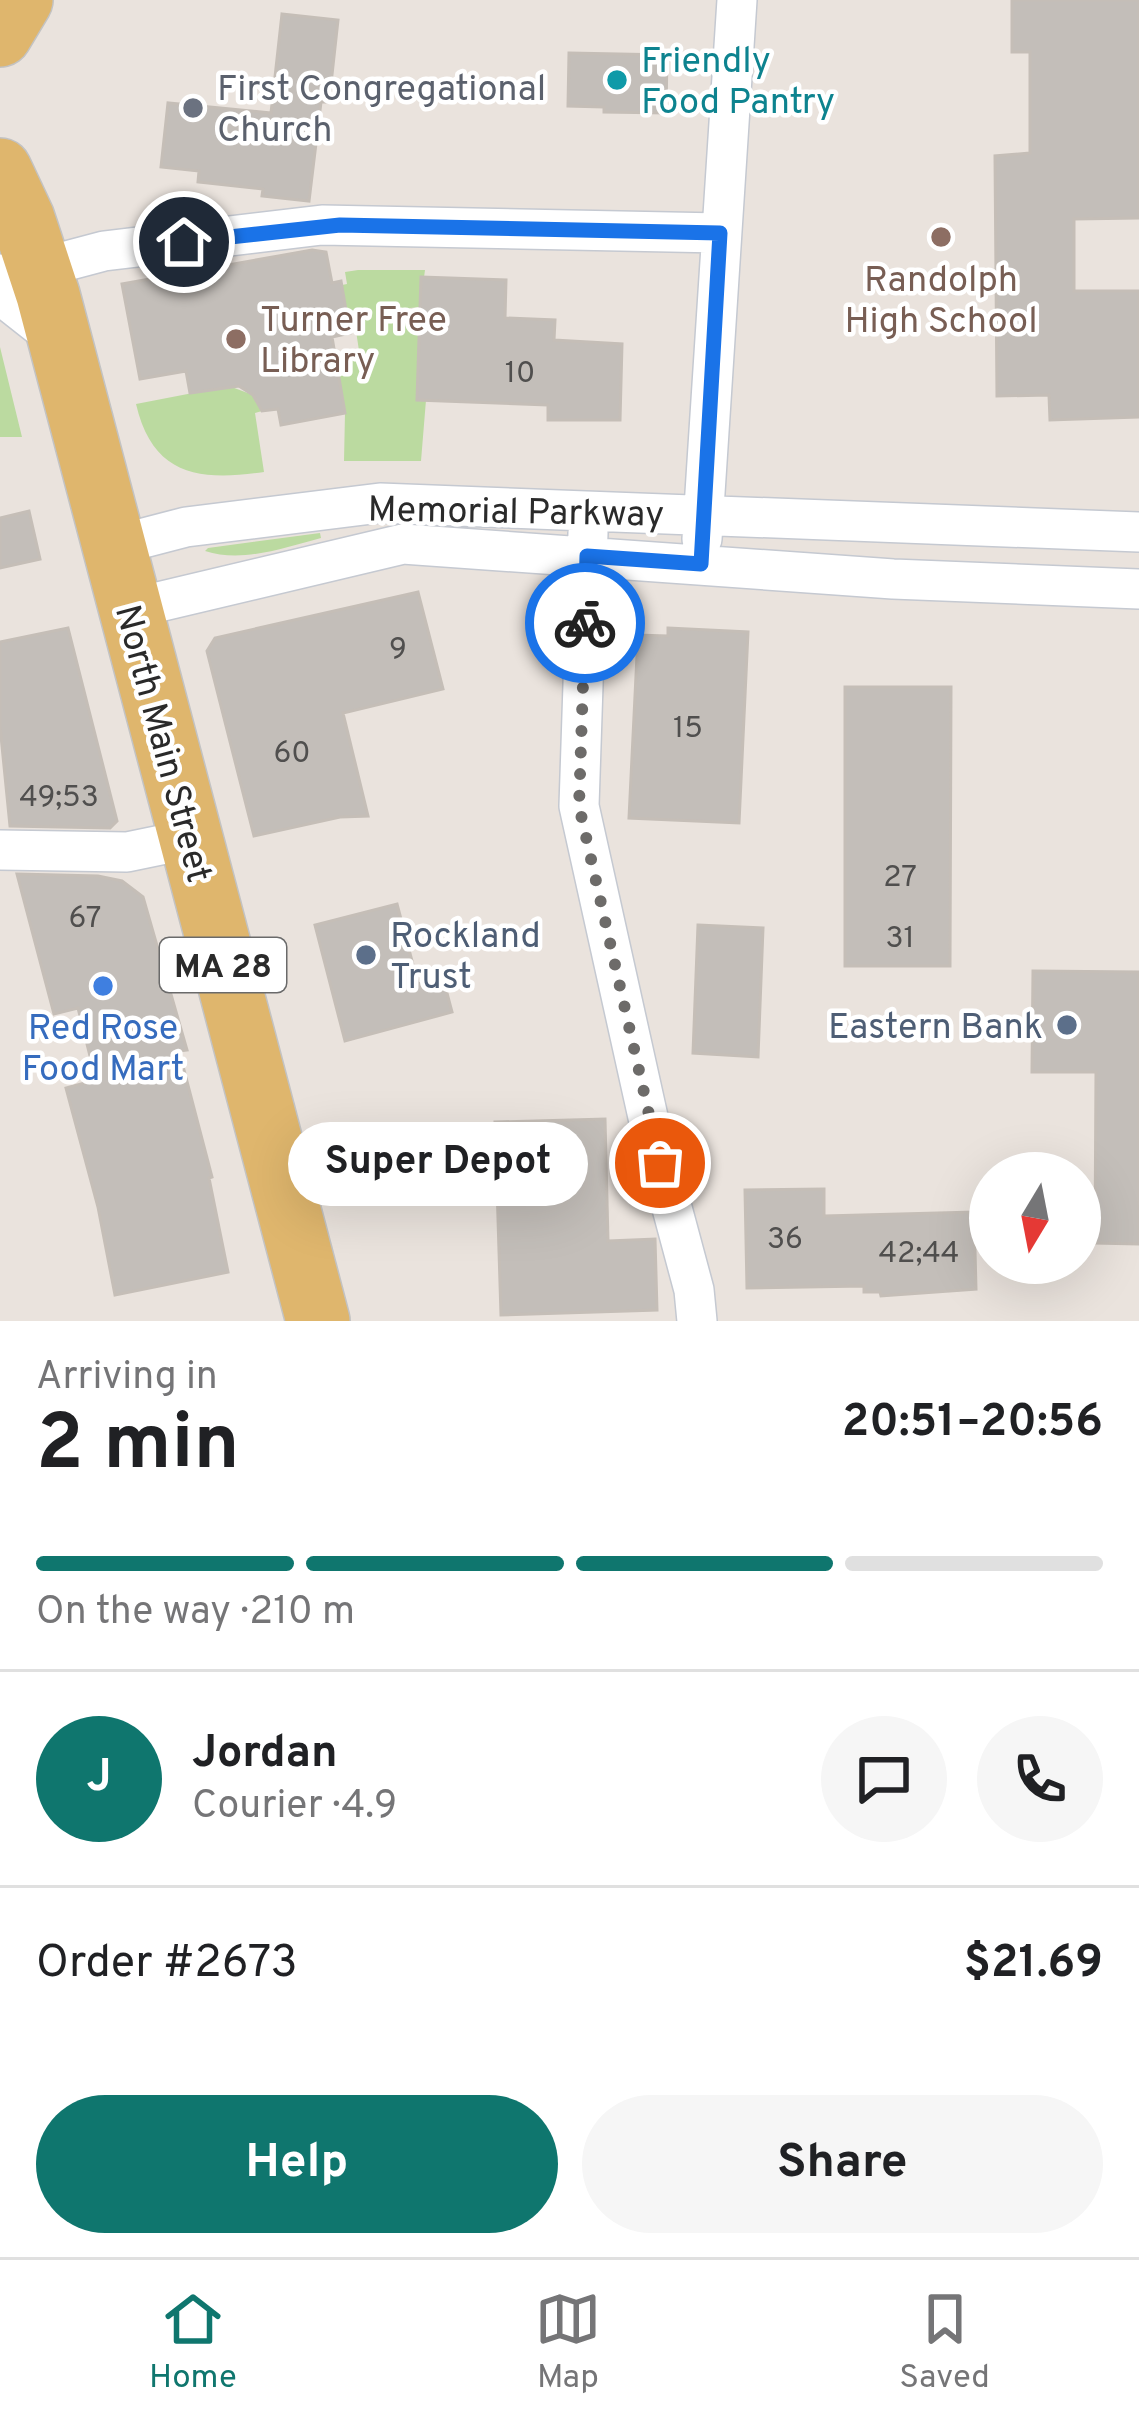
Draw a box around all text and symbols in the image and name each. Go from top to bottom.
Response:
place label: Friendly Food Pantry [641,40,835,127]
marker: Friendly Food Pantry [604,67,630,93]
place label: First Congregational Church [217,68,546,155]
marker: First Congregational Church [180,95,206,121]
pin [133,191,235,293]
icon: home [151,209,217,275]
marker: Randolph High School [928,224,954,250]
place label: Randolph High School [844,259,1038,346]
place label: Turner Free Library [260,299,447,386]
marker: Turner Free Library [223,326,249,352]
house number: 10 [505,356,535,393]
street label: Memorial Parkway [367,488,665,540]
courier [525,563,645,683]
icon: bike [552,590,618,656]
street label: North Main Street [102,600,220,888]
house number: 9 [389,632,407,669]
house number: 15 [673,711,703,748]
house number: 60 [273,736,311,773]
house number: 49;53 [19,780,99,817]
house number: 27 [883,860,917,897]
house number: 67 [69,901,101,938]
place label: Rockland Trust [390,915,541,1002]
house number: 31 [885,921,915,958]
road number: MA 28 [160,938,286,992]
marker: Rockland Trust [353,942,379,968]
marker: Red Rose Food Mart [90,973,116,999]
place label: Eastern Bank [828,1006,1043,1052]
place label: Red Rose Food Mart [22,1007,184,1094]
marker: Eastern Bank [1054,1012,1080,1038]
pin [609,1112,711,1214]
callout: Super Depot [288,1121,588,1205]
icon: bag [627,1130,693,1196]
text: Super Depot [325,1139,551,1188]
north arrow [969,1152,1101,1284]
map controls [969,1152,1101,1284]
house number: 36 [767,1222,803,1259]
house number: 42;44 [878,1236,960,1273]
text: Arriving in [36,1354,218,1403]
text: 20:51–20:56 [842,1395,1103,1452]
text: 2 min [36,1398,240,1497]
text: On the way · 210 m [36,1589,355,1638]
button: chat [821,1716,947,1842]
button: phone [977,1716,1103,1842]
text: Jordan [192,1726,338,1783]
text: J [86,1750,112,1807]
text: Courier · 4.9 [192,1783,397,1832]
text: Order #2673 [36,1936,298,1993]
text: $21.69 [964,1936,1103,1993]
button: Help [36,2095,558,2233]
button: Share [582,2095,1103,2233]
tab: Home [149,2286,237,2400]
tab: Map [535,2286,601,2400]
tab: Saved [899,2286,990,2400]

